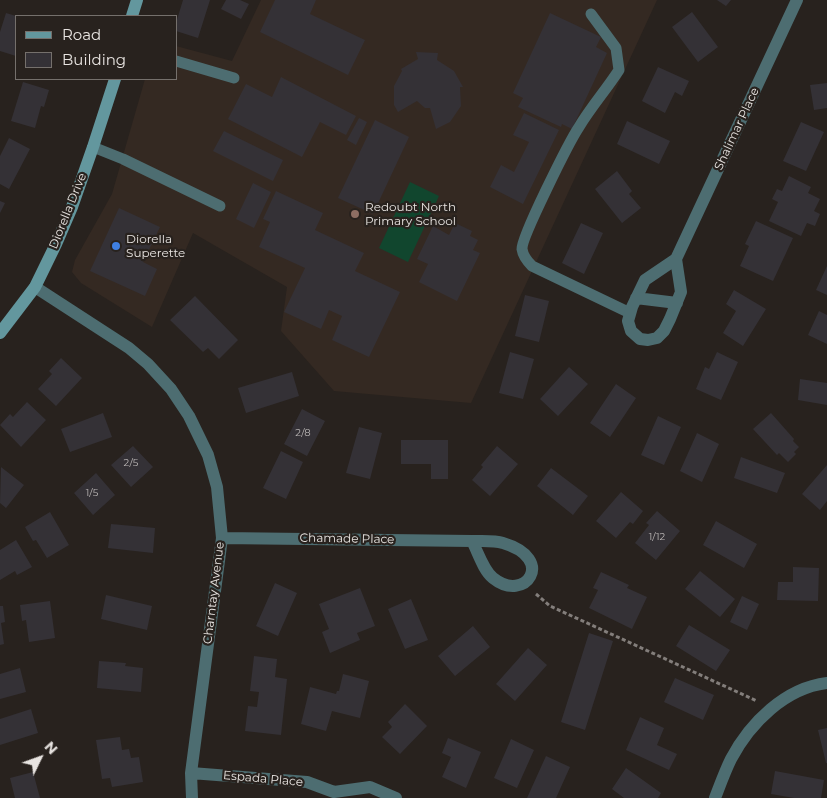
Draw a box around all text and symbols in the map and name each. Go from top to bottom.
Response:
legend [15,15,178,80]
text: Road [62,25,101,44]
text: Building [62,50,126,69]
street label: Shalimar Place [712,85,762,173]
street label: Diorella Drive [46,171,90,251]
place label: Redoubt North Primary School [365,200,456,228]
marker: Redoubt North Primary School [349,208,361,220]
place label: Diorella Superette [126,232,185,260]
marker: Diorella Superette [110,240,122,252]
house number: 2/8 [295,427,311,439]
house number: 2/5 [124,457,138,469]
house number: 1/5 [86,487,98,499]
street label: Chamade Place [299,531,395,547]
house number: 1/12 [649,531,665,543]
street label: Charntay Avenue [201,541,227,645]
north arrow [15,733,65,783]
text: N [41,738,62,758]
street label: Espada Place [222,768,304,790]

